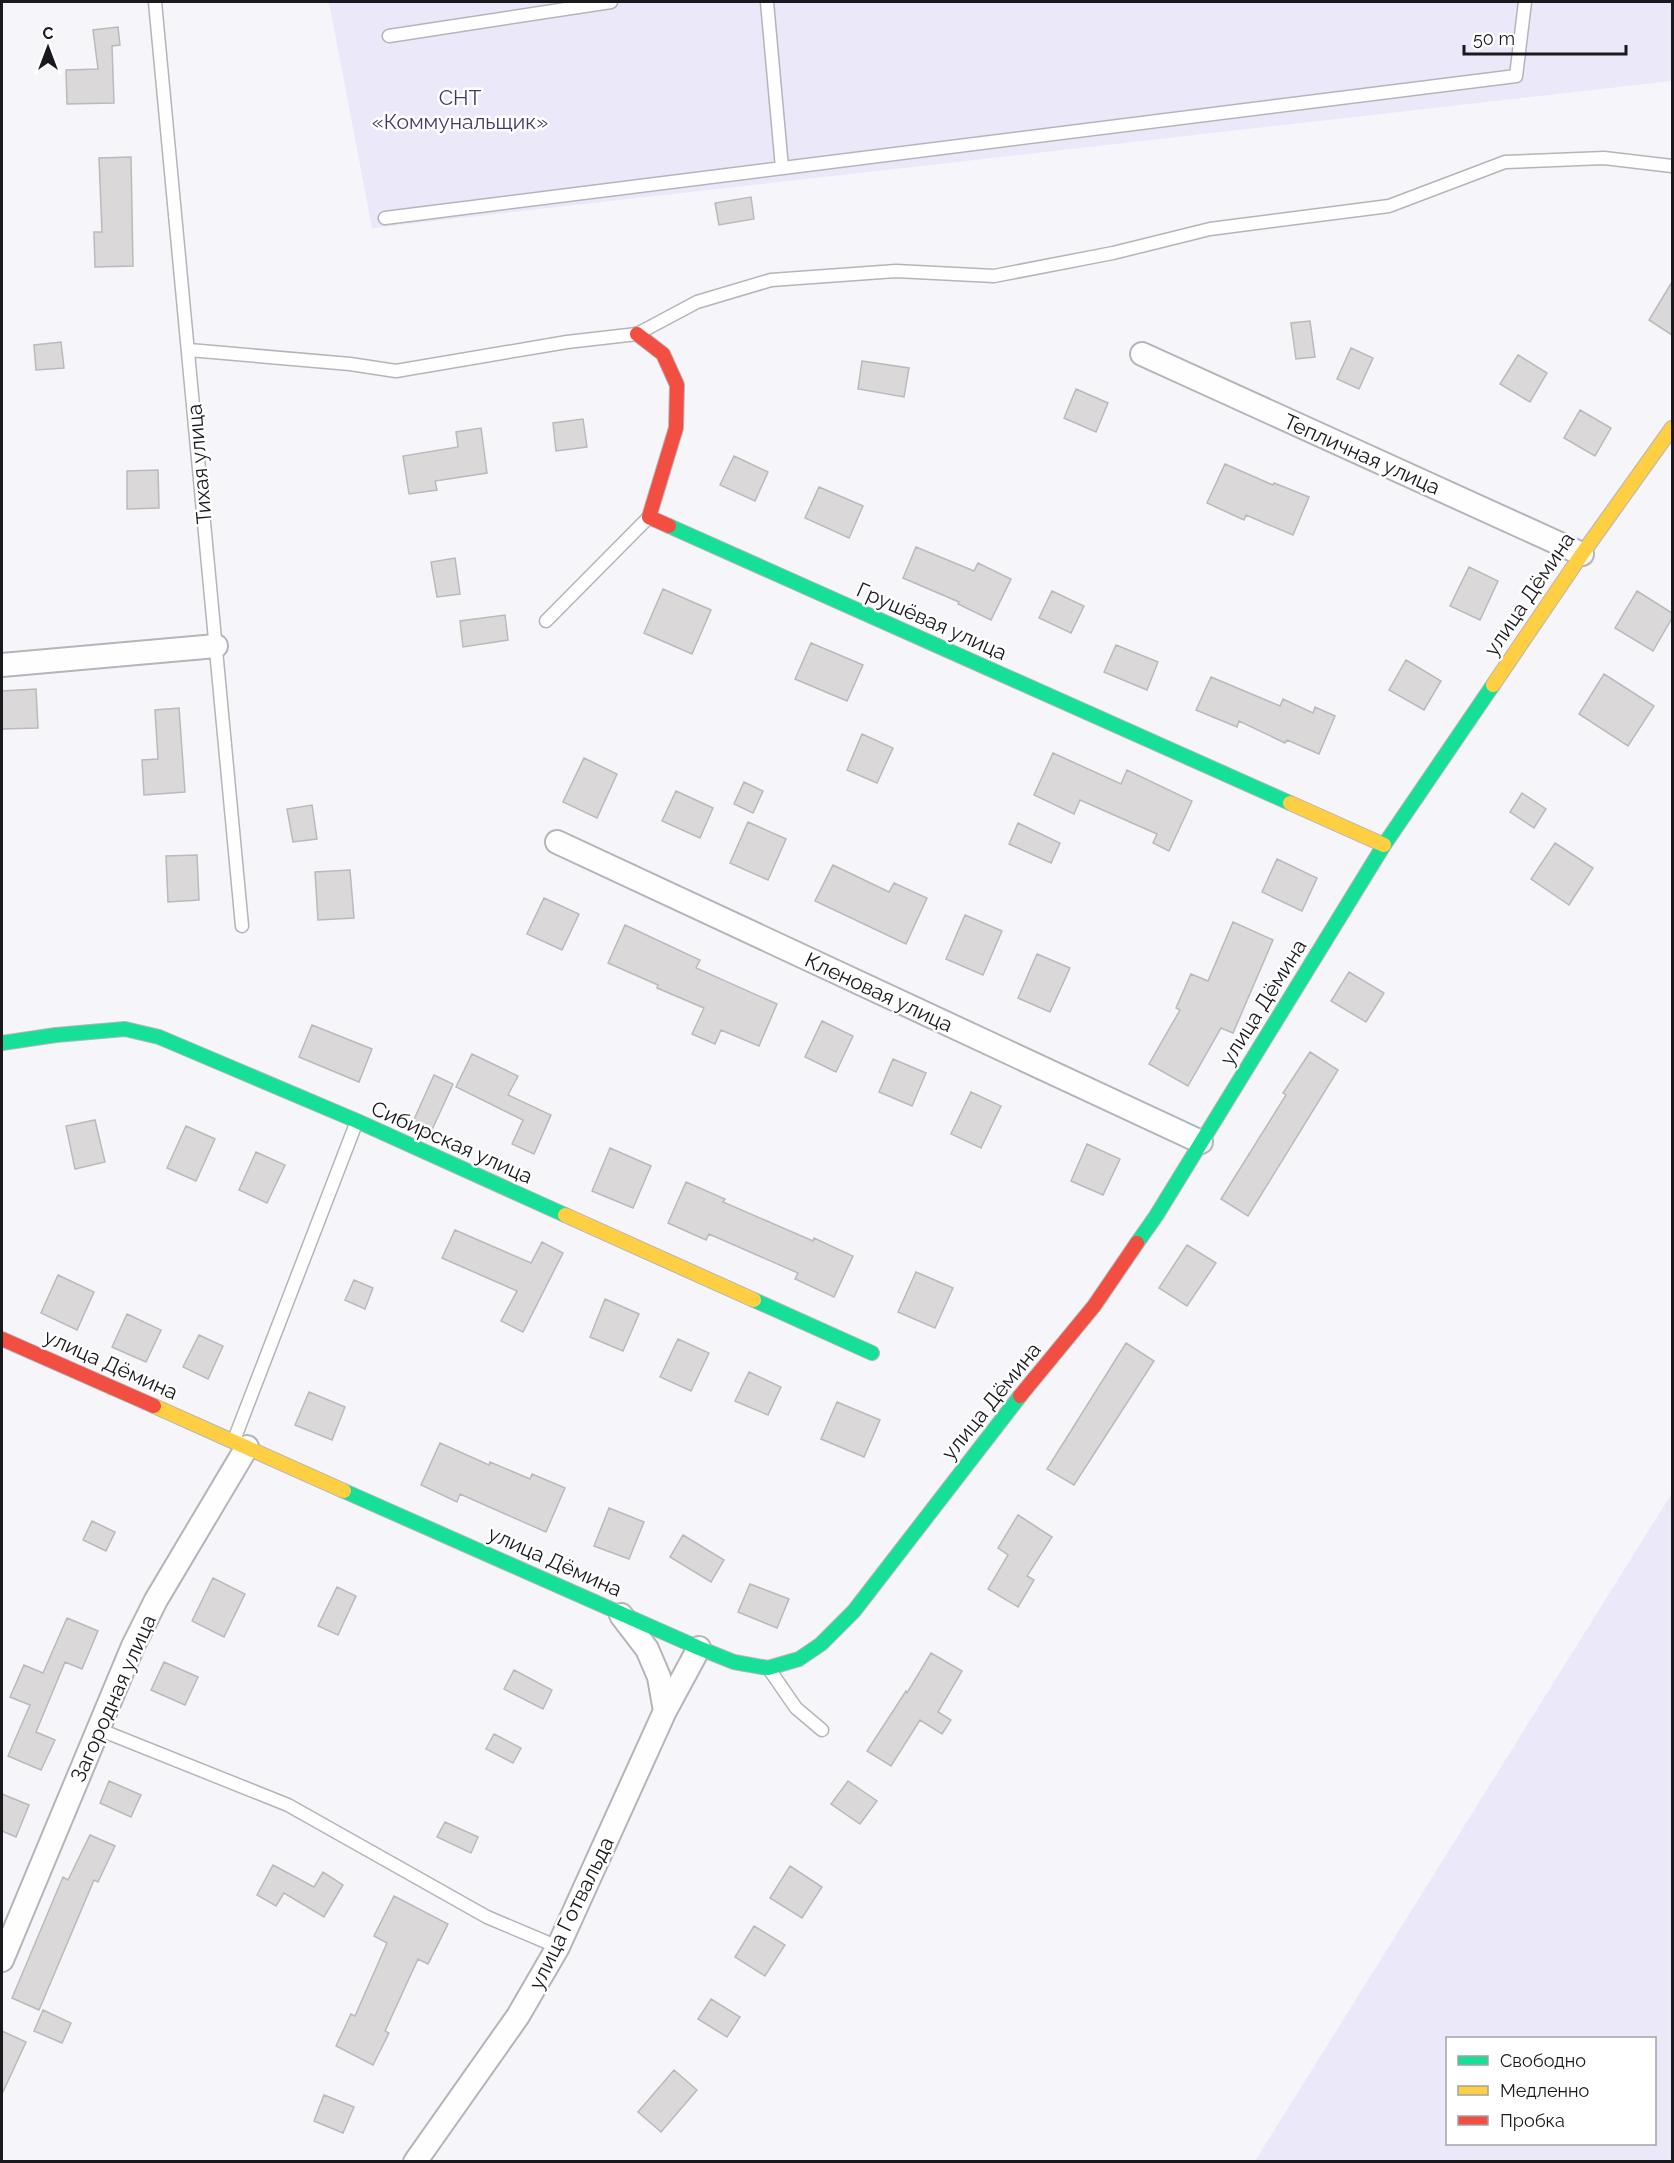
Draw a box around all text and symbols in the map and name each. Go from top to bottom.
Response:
north arrow [18,18,78,78]
scale bar [1464,18,1626,56]
text: С [43,24,54,43]
text: 50 m [1473,28,1515,49]
park label: СНТ «Коммунальщик» [372,85,548,134]
street label: Тихая улица [181,403,217,525]
street label: Тепличная улица [1280,408,1444,500]
street label: улица Дёмина [1478,527,1580,661]
street label: Грушёвая улица [853,577,1011,665]
street label: улица Дёмина [1214,934,1312,1070]
street label: Кленовая улица [801,947,957,1037]
street label: Сибирская улица [367,1095,537,1189]
street label: улица Дёмина [40,1323,182,1405]
street label: улица Дёмина [936,1337,1046,1465]
street label: улица Дёмина [484,1520,626,1602]
street label: Загородная улица [65,1611,161,1785]
street label: улица Готвальда [523,1833,619,1993]
legend [1446,2037,1656,2145]
text: Свободно [1500,2050,1586,2071]
text: Медленно [1500,2080,1589,2101]
text: Пробка [1500,2110,1565,2131]

